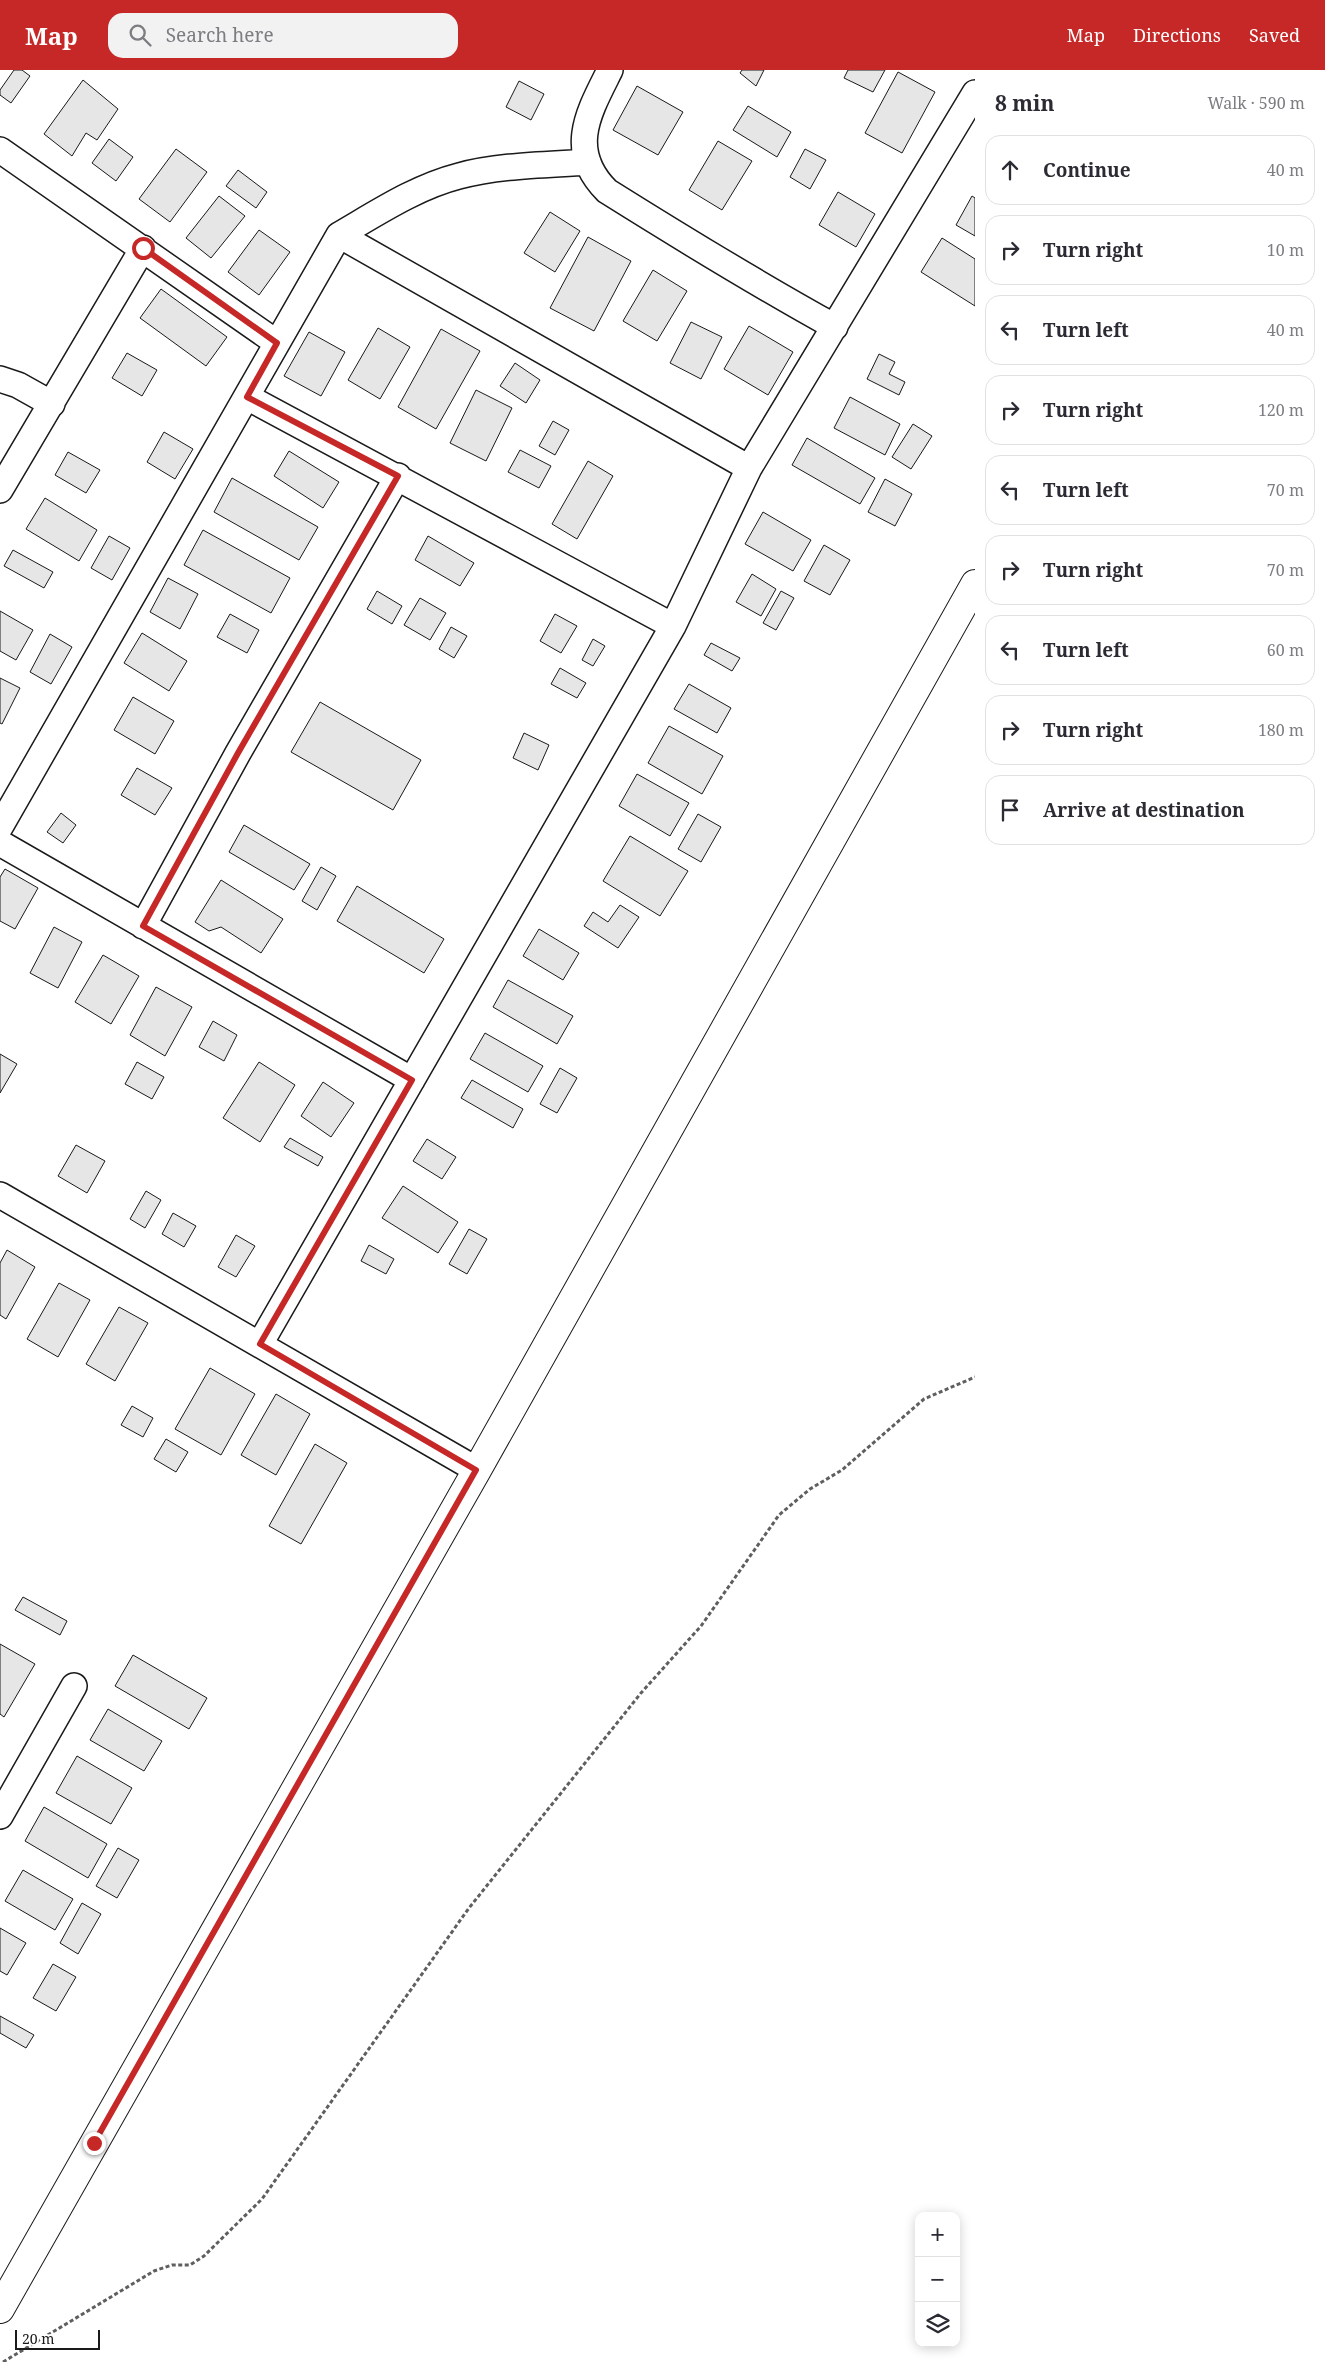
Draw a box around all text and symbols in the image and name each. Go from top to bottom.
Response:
search box [108,13,458,58]
text: Map [25,19,78,52]
icon: search [126,21,154,49]
text: Search here [166,22,274,48]
text: Map [1067,23,1105,47]
text: Directions [1133,23,1221,47]
text: Saved [1249,23,1300,47]
text: 8 min [995,89,1054,117]
text: Walk · 590 m [1208,92,1305,114]
icon: ahead [996,156,1024,184]
text: Continue [1043,157,1131,183]
text: 40 m [1267,159,1304,181]
icon: right [996,236,1024,264]
route start [132,237,155,260]
text: Turn right [1043,237,1143,263]
text: 10 m [1267,239,1304,261]
icon: left [996,316,1024,344]
text: Turn left [1043,317,1129,343]
text: 40 m [1267,319,1304,341]
icon: right [996,396,1024,424]
text: Turn right [1043,397,1143,423]
text: 120 m [1258,399,1304,421]
icon: left [996,476,1024,504]
text: Turn left [1043,477,1129,503]
text: 70 m [1267,479,1304,501]
icon: right [996,556,1024,584]
text: Turn right [1043,557,1143,583]
text: 70 m [1267,559,1304,581]
icon: left [996,636,1024,664]
text: Turn left [1043,637,1129,663]
text: 60 m [1267,639,1304,661]
icon: right [996,716,1024,744]
text: Turn right [1043,717,1143,743]
text: 180 m [1258,719,1304,741]
icon: arrive [996,796,1024,824]
text: Arrive at destination [1043,797,1245,823]
route end [83,2132,106,2155]
map controls [915,2212,960,2347]
button: + [915,2212,960,2257]
button: − [915,2257,960,2302]
button: layers [915,2302,960,2347]
scale bar [15,2327,100,2350]
text: 20 m [22,2329,55,2348]

